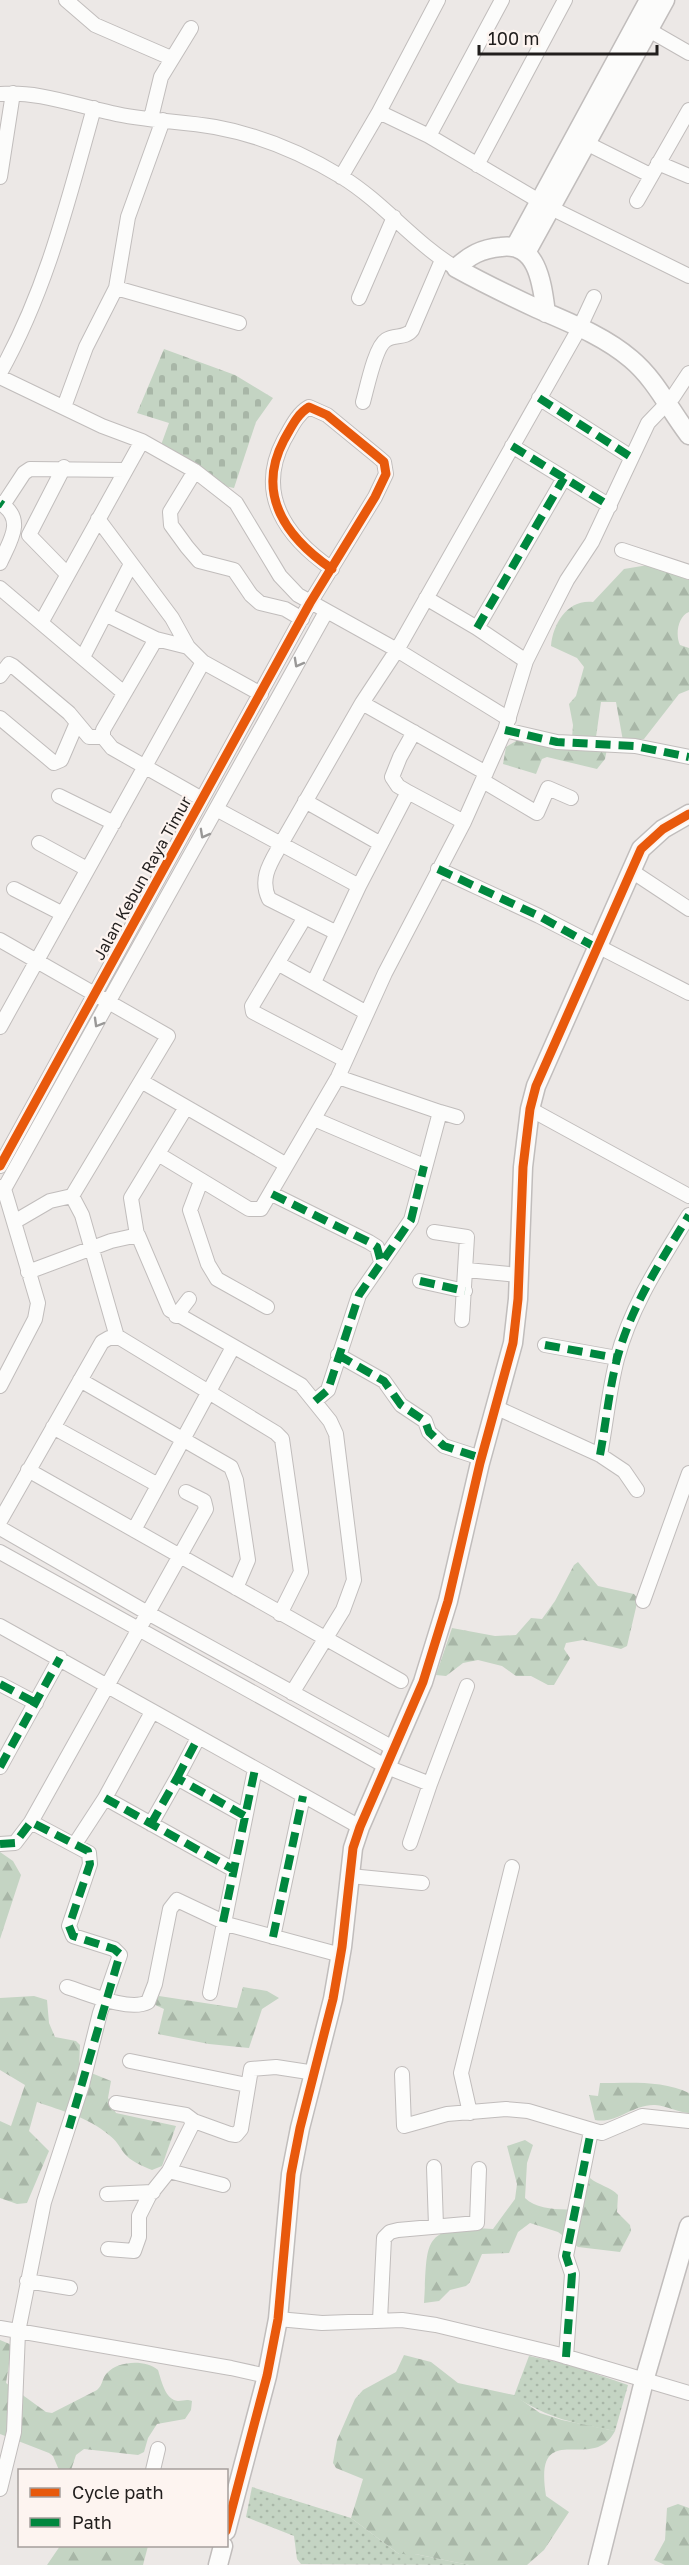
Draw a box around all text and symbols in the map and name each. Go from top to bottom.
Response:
scale bar [479,18,658,56]
text: 100 m [488,27,539,49]
one-way arrow [294,657,305,668]
street label: Jalan Kebun Raya Timur [89,792,195,964]
one-way arrow [200,828,211,839]
one-way arrow [94,1017,106,1027]
legend [18,2469,228,2547]
text: Cycle path [72,2481,164,2503]
text: Path [72,2511,112,2533]

